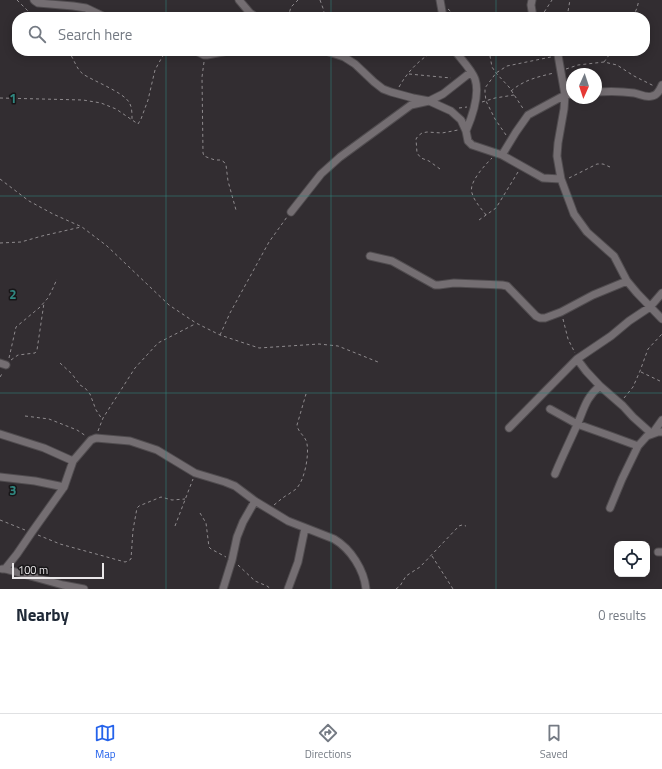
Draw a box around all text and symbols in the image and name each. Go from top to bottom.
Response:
search box [12,12,650,56]
icon: search [26,23,48,45]
text: Search here [58,23,132,46]
north arrow [566,68,602,104]
text: 1 [9,88,17,108]
text: 2 [9,284,17,304]
text: 3 [9,480,17,500]
map controls [614,541,650,577]
button: locate [614,541,650,577]
scale bar [12,561,104,580]
text: 100 m [18,562,48,578]
text: Nearby [16,602,69,628]
text: 0 results [598,605,646,625]
tab: Map [94,722,116,762]
tab: Directions [305,722,351,762]
tab: Saved [540,722,568,762]

